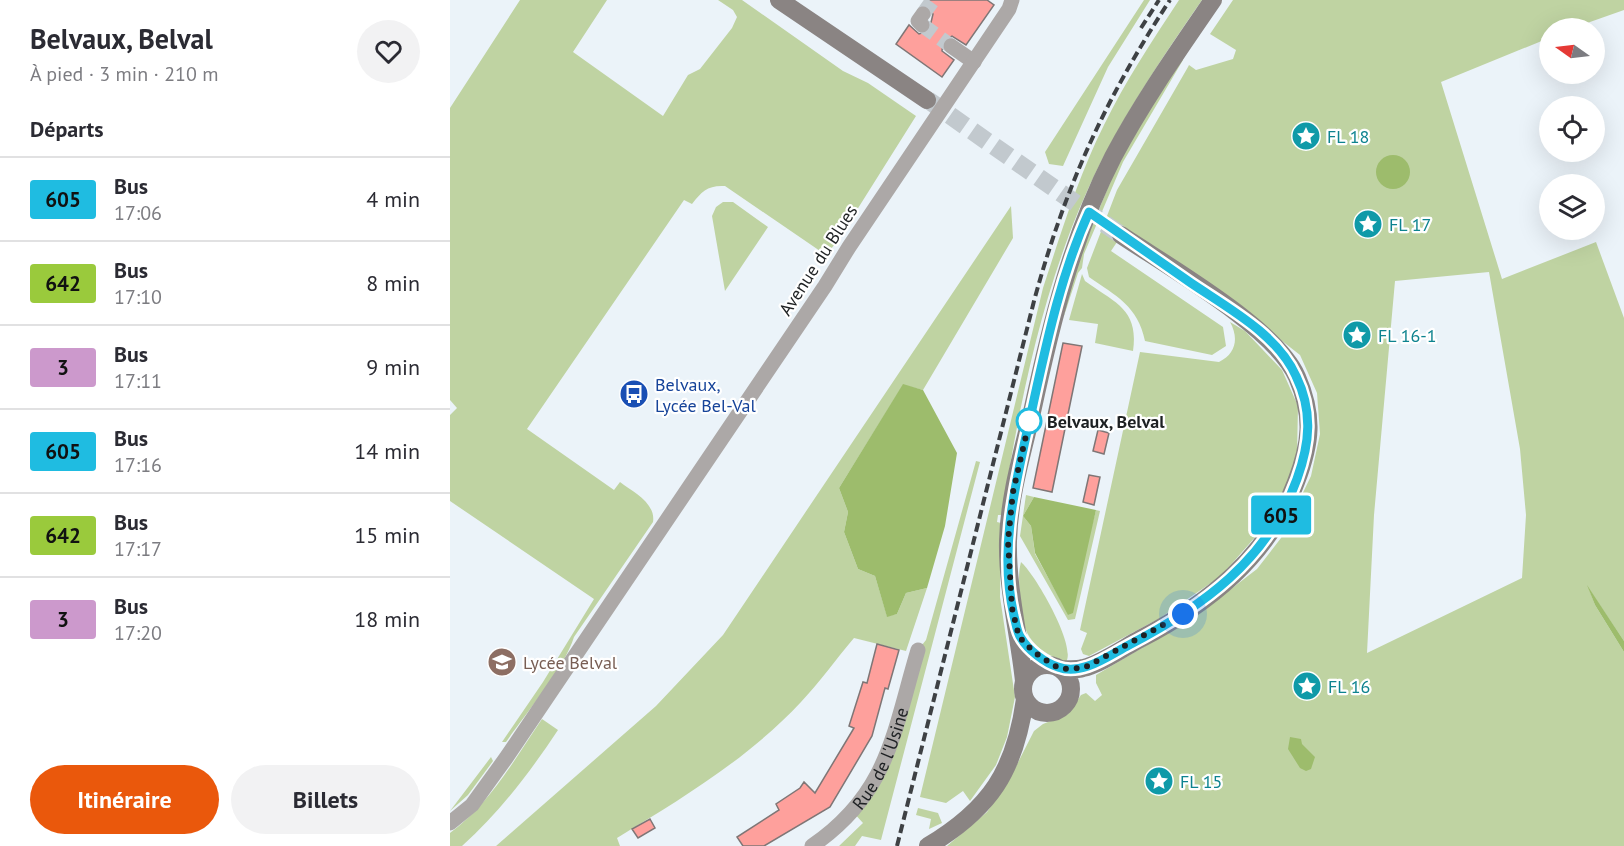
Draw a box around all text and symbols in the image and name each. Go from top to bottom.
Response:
north arrow [1539,18,1605,84]
map controls [1539,18,1605,240]
text: Belvaux, Belval [30,20,213,57]
button: heart [357,20,420,83]
text: À pied · 3 min · 210 m [30,61,218,87]
button: locate [1539,96,1605,162]
text: Départs [30,115,104,143]
place icon: FL 18 [1290,120,1322,152]
place label: FL 18 [1327,125,1369,148]
text: Bus [114,172,148,200]
button: layers [1539,174,1605,240]
text: 4 min [366,185,420,213]
text: 605 [45,186,81,213]
text: 17:06 [114,200,162,226]
street label: Avenue du Blues [774,200,862,320]
place icon: FL 17 [1352,208,1384,240]
place label: FL 17 [1389,213,1431,236]
text: Bus [114,256,148,284]
text: 8 min [366,269,420,297]
text: 642 [45,270,81,297]
text: 17:10 [114,284,162,310]
place icon: FL 16-1 [1341,319,1373,351]
place label: FL 16-1 [1378,324,1437,347]
text: Bus [114,340,148,368]
text: 9 min [366,353,420,381]
text: 3 [57,354,69,381]
text: 17:11 [114,368,162,394]
place label: Belvaux, Lycée Bel-Val [655,373,756,417]
bus stop icon: Belvaux, Lycée Bel-Val [618,378,650,410]
marker: Belvaux, Belval [1016,408,1042,434]
place label: Belvaux, Belval [1047,410,1165,433]
text: Bus [114,424,148,452]
text: 14 min [354,437,420,465]
text: 605 [45,438,81,465]
text: 17:16 [114,452,162,478]
line badge: 605 [1246,496,1316,534]
text: 605 [1263,502,1299,529]
text: Bus [114,508,148,536]
text: 15 min [354,521,420,549]
text: 642 [45,522,81,549]
text: 17:17 [114,536,162,562]
text: Bus [114,592,148,620]
your location [1168,599,1198,629]
text: 18 min [354,605,420,633]
text: 3 [57,606,69,633]
text: 17:20 [114,620,162,646]
school or university icon: Lycée Belval [486,646,518,678]
place label: Lycée Belval [523,651,618,674]
place icon: FL 16 [1291,670,1323,702]
place label: FL 16 [1328,675,1370,698]
street label: Rue de l'Usine [847,705,913,814]
button: Itinéraire [30,765,219,834]
button: Billets [231,765,420,834]
place icon: FL 15 [1143,765,1175,797]
place label: FL 15 [1180,770,1222,793]

